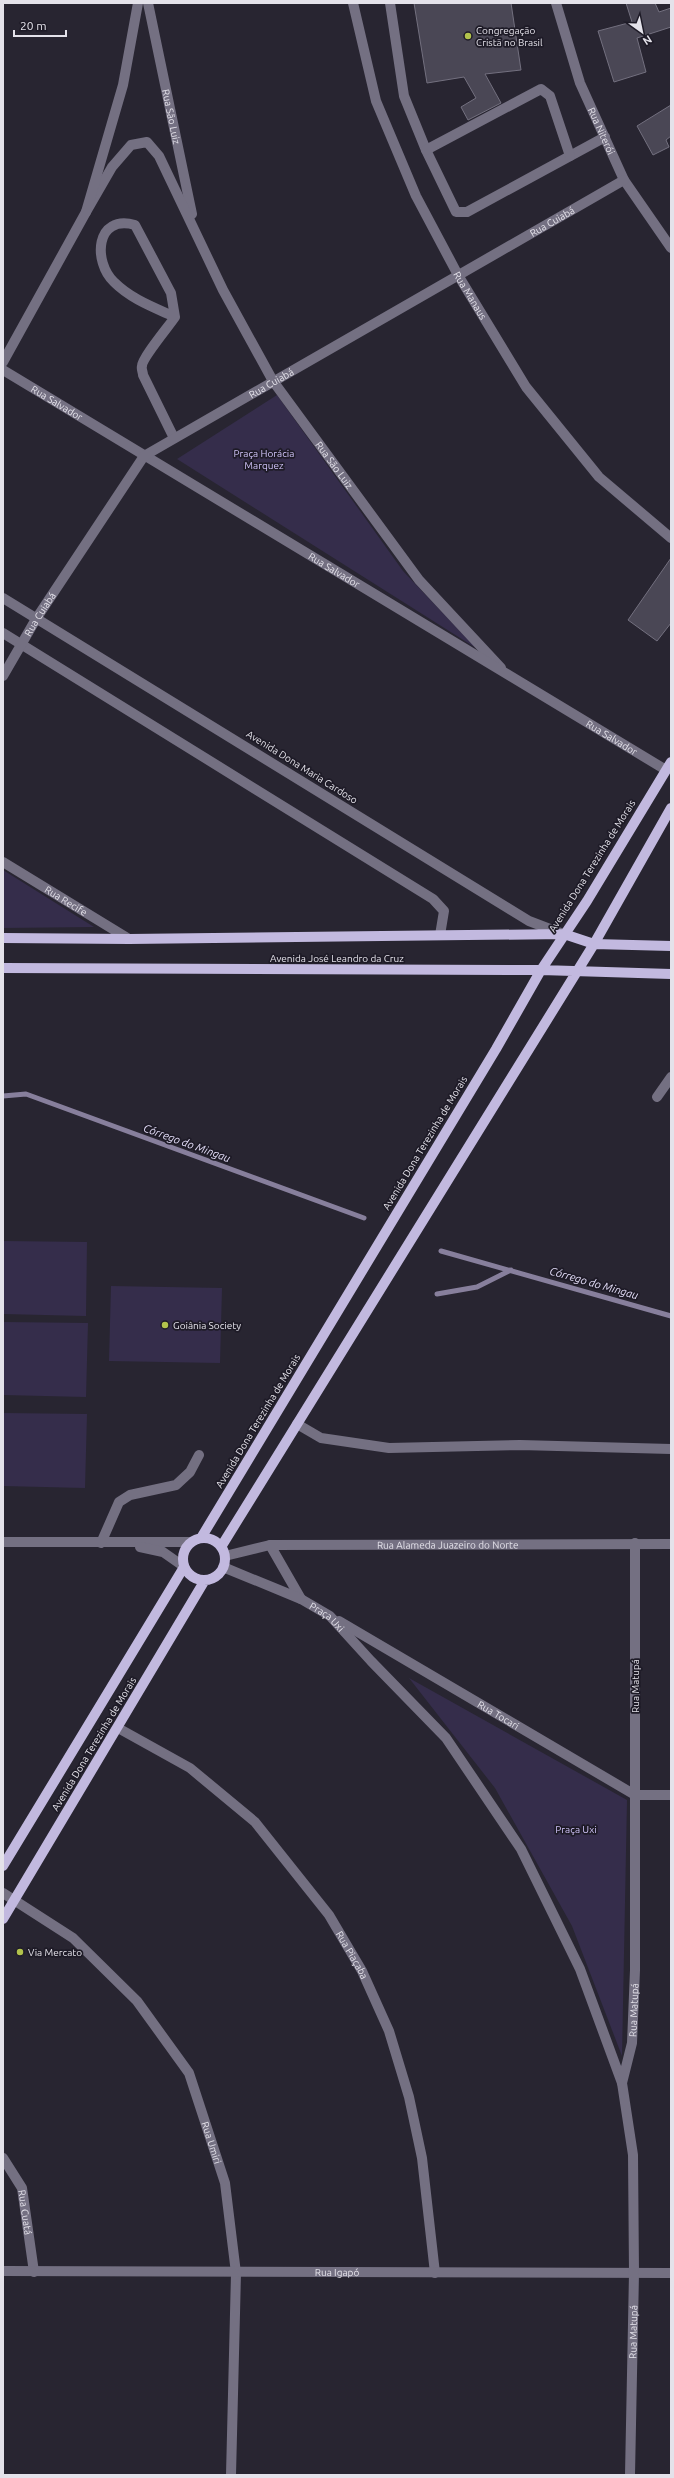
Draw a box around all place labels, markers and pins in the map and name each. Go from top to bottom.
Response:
place label: Congregação Cristã no Brasil [476,25,543,48]
marker: Congregação Cristã no Brasil [463,31,473,41]
marker: Goiânia Society [160,1320,170,1330]
place label: Goiânia Society [173,1320,241,1331]
marker: Via Mercato [15,1947,25,1957]
place label: Via Mercato [28,1947,82,1958]

